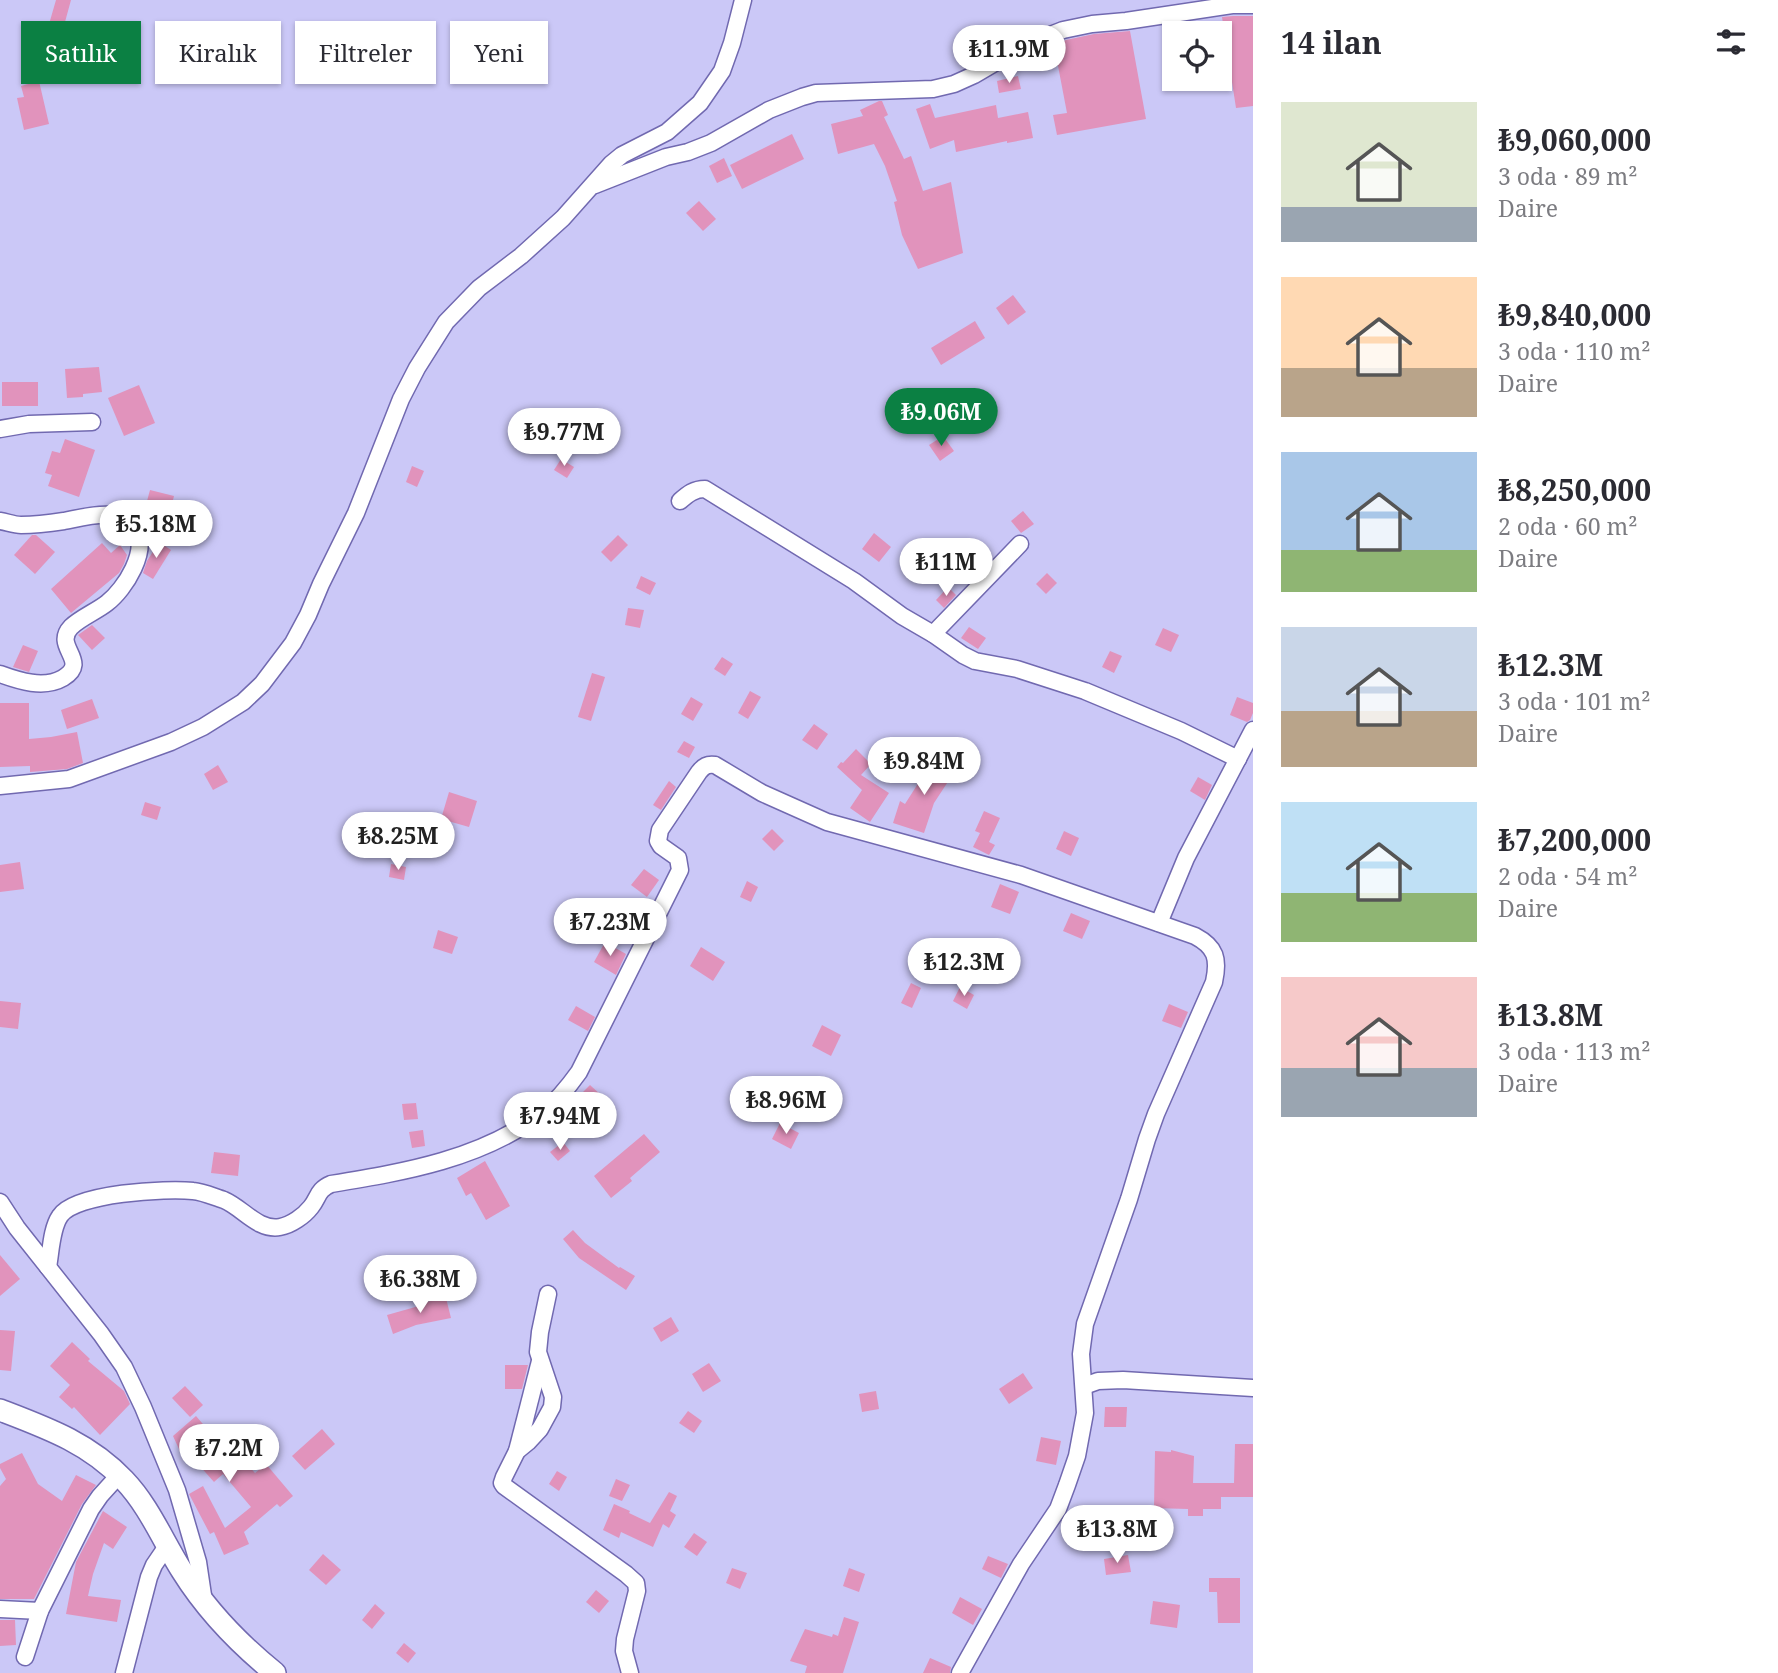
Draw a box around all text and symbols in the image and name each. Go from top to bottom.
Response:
chip: Satılık [21,21,141,84]
chip: Kiralık [155,21,281,84]
chip: Filtreler [295,21,436,84]
chip: Yeni [450,21,548,84]
map controls [1162,21,1232,91]
button: locate [1162,21,1232,91]
text: 14 ilan [1281,22,1382,63]
icon: filters [1712,23,1750,61]
pin: ₺11.9M [952,25,1066,85]
text: ₺11.9M [969,32,1049,64]
text: ₺9,060,000 [1498,119,1651,160]
icon: home [1337,130,1421,214]
text: 3 oda · 89 m² [1498,160,1638,192]
text: Daire [1498,192,1558,224]
text: ₺9,840,000 [1498,294,1651,335]
icon: home [1337,305,1421,389]
text: 3 oda · 110 m² [1498,335,1650,367]
text: Daire [1498,367,1558,399]
pin: ₺9.06M [884,388,998,448]
text: ₺9.06M [901,395,981,427]
pin: ₺9.77M [507,408,621,468]
text: ₺9.77M [524,415,604,447]
text: ₺8,250,000 [1498,469,1651,510]
icon: home [1337,480,1421,564]
pin: ₺5.18M [99,500,213,560]
text: ₺5.18M [116,507,196,539]
text: 2 oda · 60 m² [1498,510,1638,542]
pin: ₺11M [905,538,987,598]
text: Daire [1498,542,1558,574]
text: ₺11M [916,545,976,577]
text: ₺12.3M [1498,644,1603,685]
icon: home [1337,655,1421,739]
text: 3 oda · 101 m² [1498,685,1650,717]
text: Daire [1498,717,1558,749]
pin: ₺9.84M [867,738,981,797]
text: ₺9.84M [884,744,964,776]
pin: ₺8.25M [341,812,455,872]
text: ₺8.25M [358,819,438,851]
text: ₺7,200,000 [1498,819,1651,860]
icon: home [1337,830,1421,914]
text: 2 oda · 54 m² [1498,860,1638,892]
text: Daire [1498,892,1558,924]
pin: ₺7.23M [553,898,667,958]
text: ₺7.23M [570,905,650,937]
pin: ₺12.3M [907,939,1021,998]
text: ₺12.3M [924,945,1004,977]
text: ₺13.8M [1498,994,1603,1035]
icon: home [1337,1005,1421,1089]
text: 3 oda · 113 m² [1498,1035,1650,1067]
text: Daire [1498,1067,1558,1099]
pin: ₺8.96M [729,1076,843,1136]
text: ₺8.96M [746,1083,826,1115]
pin: ₺7.94M [503,1092,617,1152]
text: ₺7.94M [520,1099,600,1131]
pin: ₺6.38M [363,1256,477,1315]
text: ₺6.38M [380,1262,460,1294]
pin: ₺7.2M [180,1424,278,1484]
text: ₺7.2M [195,1431,263,1463]
pin: ₺13.8M [1060,1506,1174,1565]
text: ₺13.8M [1077,1512,1157,1544]

